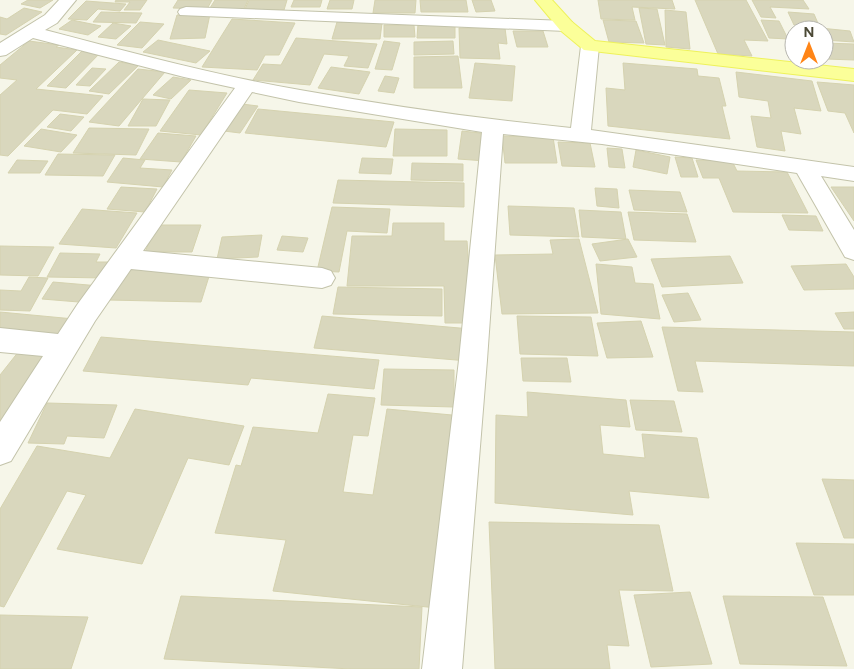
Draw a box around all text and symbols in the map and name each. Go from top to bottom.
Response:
north arrow [784,20,834,70]
text: N [804,24,814,41]

